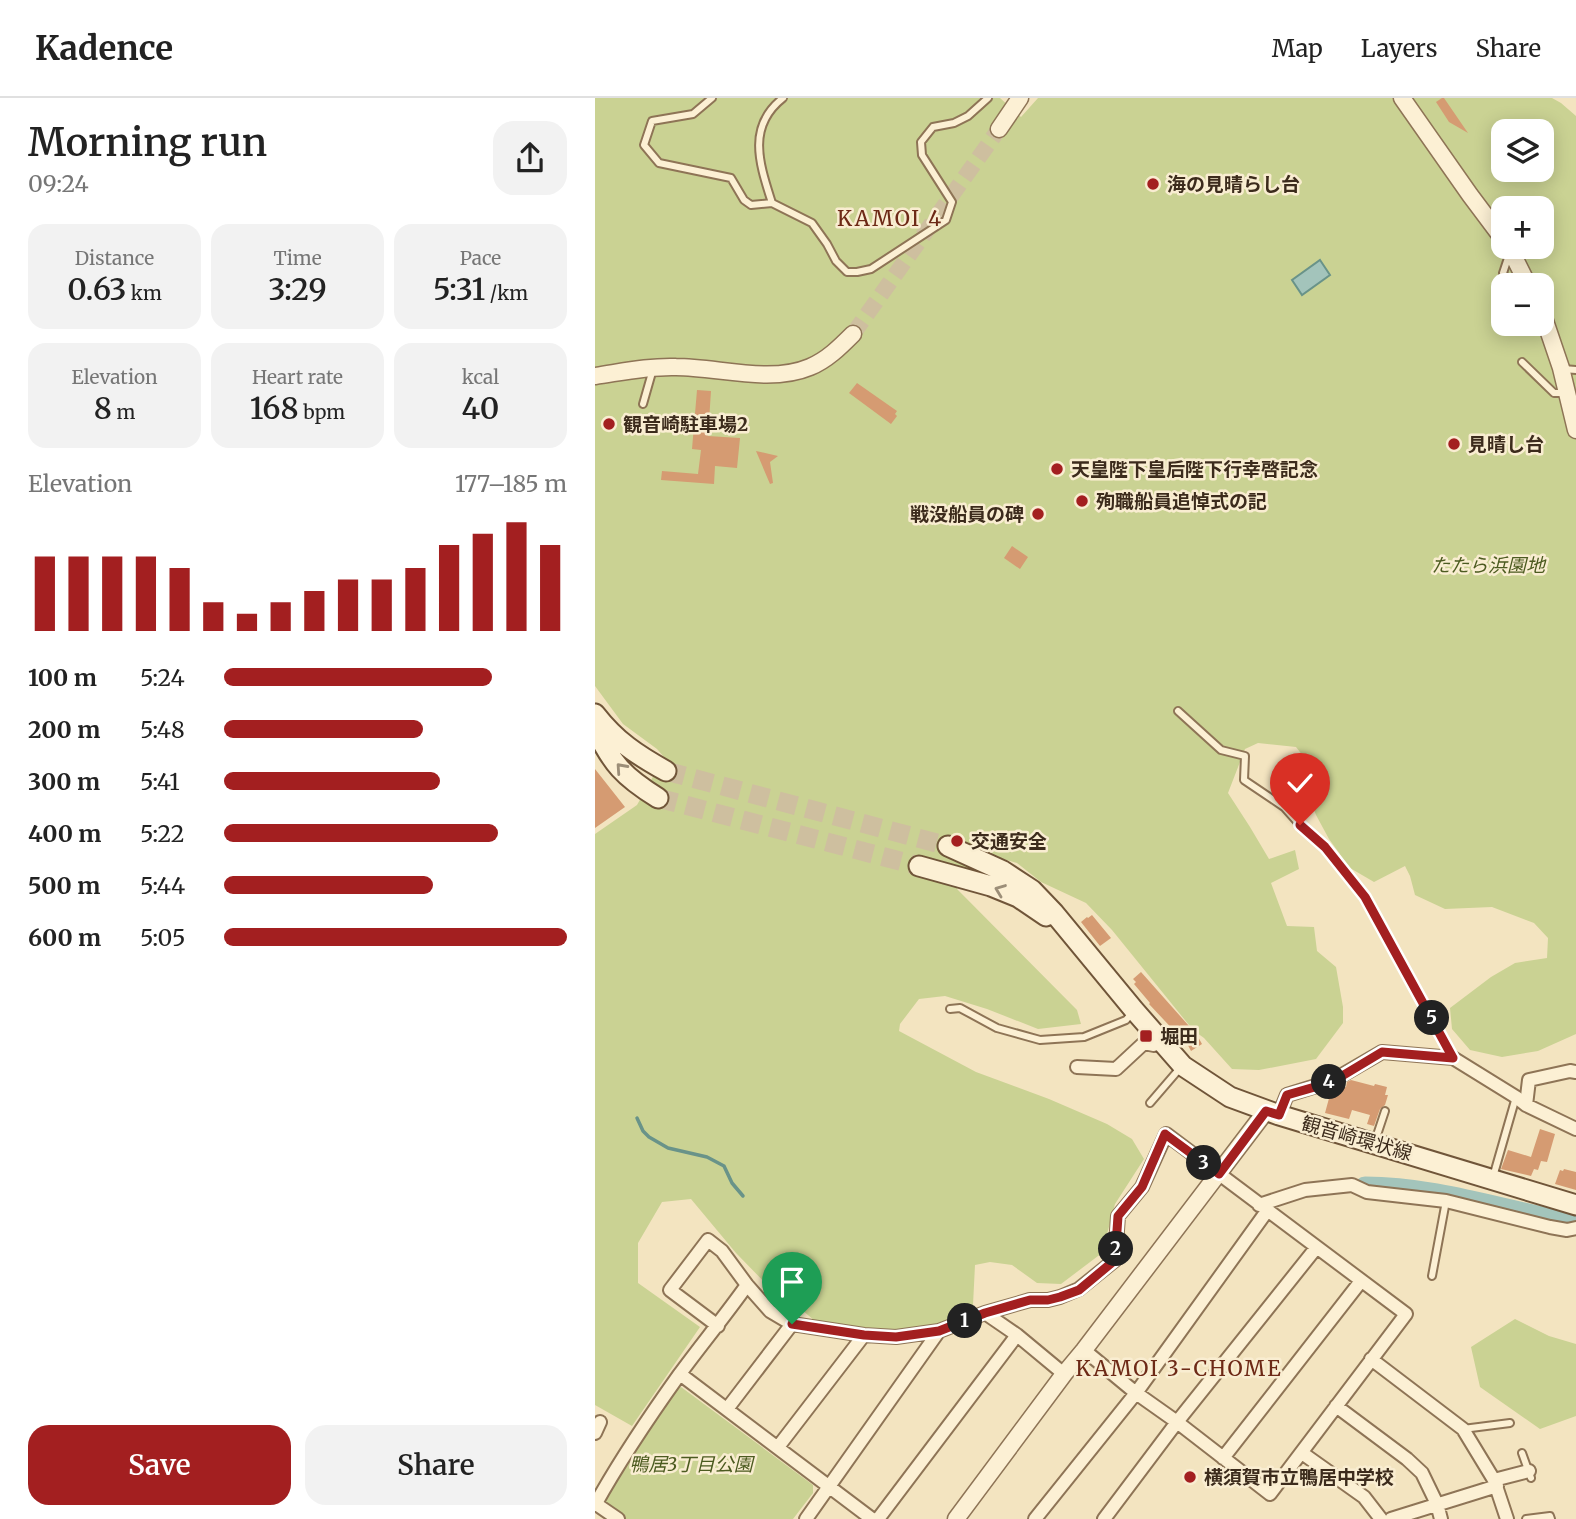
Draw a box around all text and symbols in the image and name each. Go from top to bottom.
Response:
text: Kadence [35,28,173,69]
text: Map [1272,33,1323,64]
text: Layers [1361,33,1437,64]
text: Share [1475,33,1541,64]
text: Morning run [28,119,267,166]
map controls [1491,119,1554,336]
button: layers [1491,119,1554,182]
button: share [493,121,567,195]
text: 09:24 [28,169,89,198]
place label: 海の見晴らし台 [1167,172,1300,196]
marker: 海の見晴らし台 [1145,176,1161,192]
button: + [1491,196,1554,259]
district label: KAMOI 4 [837,205,943,232]
text: Distance [75,246,154,270]
text: Time [273,246,322,270]
text: Pace [460,246,501,270]
text: 0.63 [67,270,126,308]
text: 3:29 [268,270,327,308]
text: 5:31 [433,270,485,308]
button: − [1491,273,1554,336]
text: km [126,281,162,305]
text: /km [485,281,528,305]
text: Elevation [71,365,158,389]
text: Heart rate [252,365,343,389]
text: kcal [462,365,499,389]
text: 8 [94,389,112,427]
text: 168 [250,389,299,427]
text: 40 [462,389,499,427]
text: m [112,400,135,424]
text: bpm [299,400,345,424]
place label: 観音崎駐車場2 [623,412,748,436]
marker: 観音崎駐車場2 [601,416,617,432]
place label: 見晴し台 [1468,432,1544,456]
marker: 見晴し台 [1446,436,1462,452]
place label: 天皇陛下皇后陛下行幸啓記念 [1071,457,1318,481]
marker: 天皇陛下皇后陛下行幸啓記念 [1049,461,1065,477]
text: Elevation [28,469,132,498]
text: 177–185 m [455,469,567,498]
place label: 殉職船員追悼式の記 [1096,489,1267,513]
marker: 殉職船員追悼式の記 [1074,493,1090,509]
place label: 戦没船員の碑 [910,502,1024,526]
marker: 戦没船員の碑 [1030,506,1046,522]
park label: たたら浜園地 [1431,553,1547,577]
text: 100 m [28,663,97,692]
text: 5:24 [140,663,185,692]
text: 200 m [28,715,100,744]
text: 5:48 [140,715,185,744]
pin [1270,753,1330,825]
one-way arrow [616,763,629,776]
icon: check [1281,764,1319,802]
text: 300 m [28,767,100,796]
text: 5:41 [140,767,180,796]
text: 400 m [28,819,102,848]
text: 5:22 [140,819,184,848]
place label: 交通安全 [971,829,1047,853]
marker: 交通安全 [949,833,965,849]
text: 500 m [28,871,100,900]
text: 5:44 [140,871,185,900]
one-way arrow [994,884,1006,898]
text: 600 m [28,923,101,952]
text: 5:05 [140,923,185,952]
pin: 5 [1415,1000,1449,1035]
text: 5 [1426,1005,1437,1029]
place label: 堀田 [1160,1024,1198,1048]
marker: 堀田 [1138,1028,1154,1044]
pin: 4 [1311,1065,1347,1100]
text: 4 [1322,1069,1335,1093]
street label: 観音崎環状線 [1299,1111,1415,1165]
pin: 3 [1187,1146,1221,1180]
text: 3 [1198,1150,1209,1174]
pin: 2 [1099,1232,1133,1266]
text: 2 [1110,1236,1121,1260]
pin [762,1252,822,1324]
icon: arrive [773,1263,811,1301]
pin: 1 [947,1304,983,1338]
text: 1 [960,1308,969,1332]
district label: KAMOI 3-CHOME [1076,1355,1282,1382]
button: Save [28,1425,291,1505]
button: Share [305,1425,567,1505]
park label: 鴨居3丁目公園 [629,1452,756,1476]
place label: 横須賀市立鴨居中学校 [1204,1465,1394,1489]
marker: 横須賀市立鴨居中学校 [1182,1469,1198,1485]

